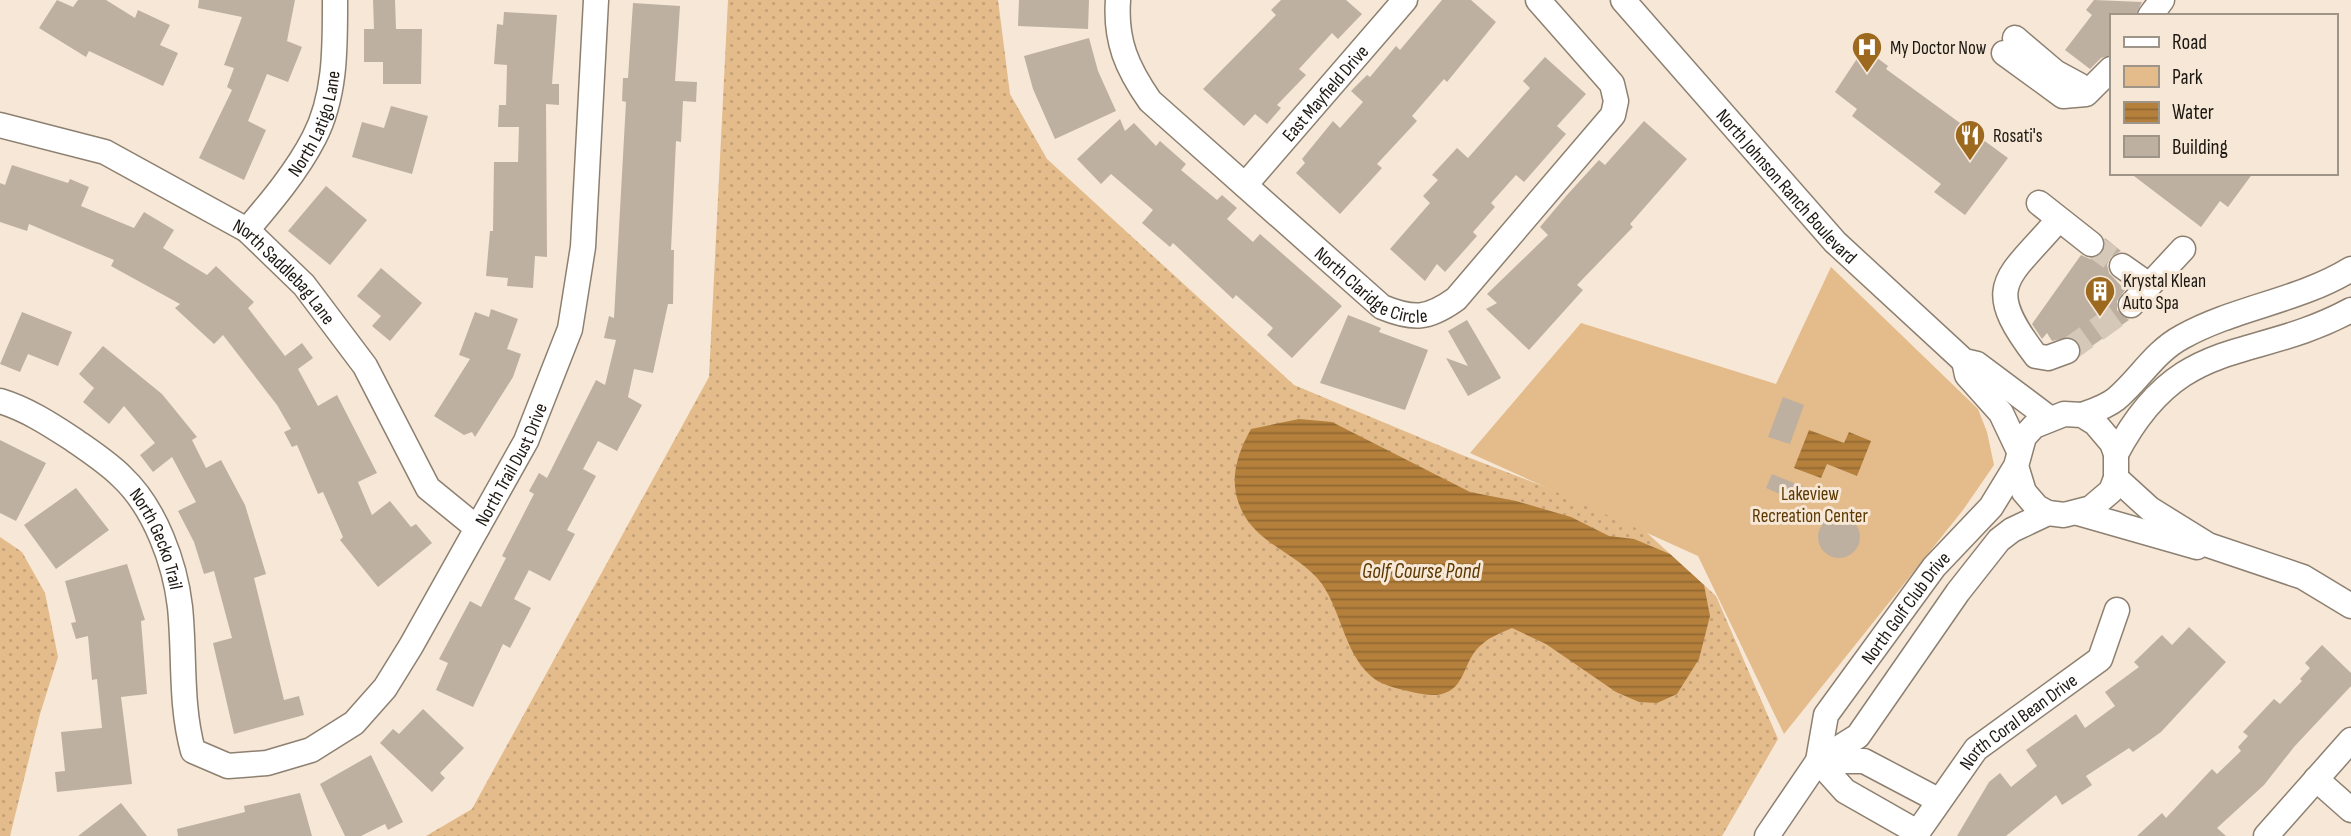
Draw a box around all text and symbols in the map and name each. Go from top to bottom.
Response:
legend [2110,14,2337,175]
hospital icon: My Doctor Now [1850,30,1884,74]
text: Road [2172,30,2207,55]
place label: My Doctor Now [1890,37,1987,60]
street label: East Mayfield Drive [1278,41,1374,147]
text: Park [2172,65,2203,90]
street label: North Latigo Lane [284,70,346,181]
text: Water [2172,100,2214,125]
street label: North Johnson Ranch Boulevard [1711,105,1861,269]
restaurant icon: Rosati's [1953,118,1987,162]
place label: Rosati's [1993,125,2043,148]
text: Building [2172,135,2228,160]
street label: North Saddlebag Lane [229,215,340,329]
street label: North Claridge Circle [1309,243,1429,329]
place label: Krystal Klean Auto Spa [2122,270,2206,315]
building icon: Krystal Klean Auto Spa [2083,274,2117,318]
street label: North Trail Dust Drive [471,400,553,530]
park label: Lakeview Recreation Center [1752,483,1868,528]
street label: North Gecko Trail [124,484,187,592]
street label: North Golf Club Drive [1857,547,1956,669]
water label: Golf Course Pond [1362,559,1481,584]
street label: North Coral Bean Drive [1955,669,2082,775]

